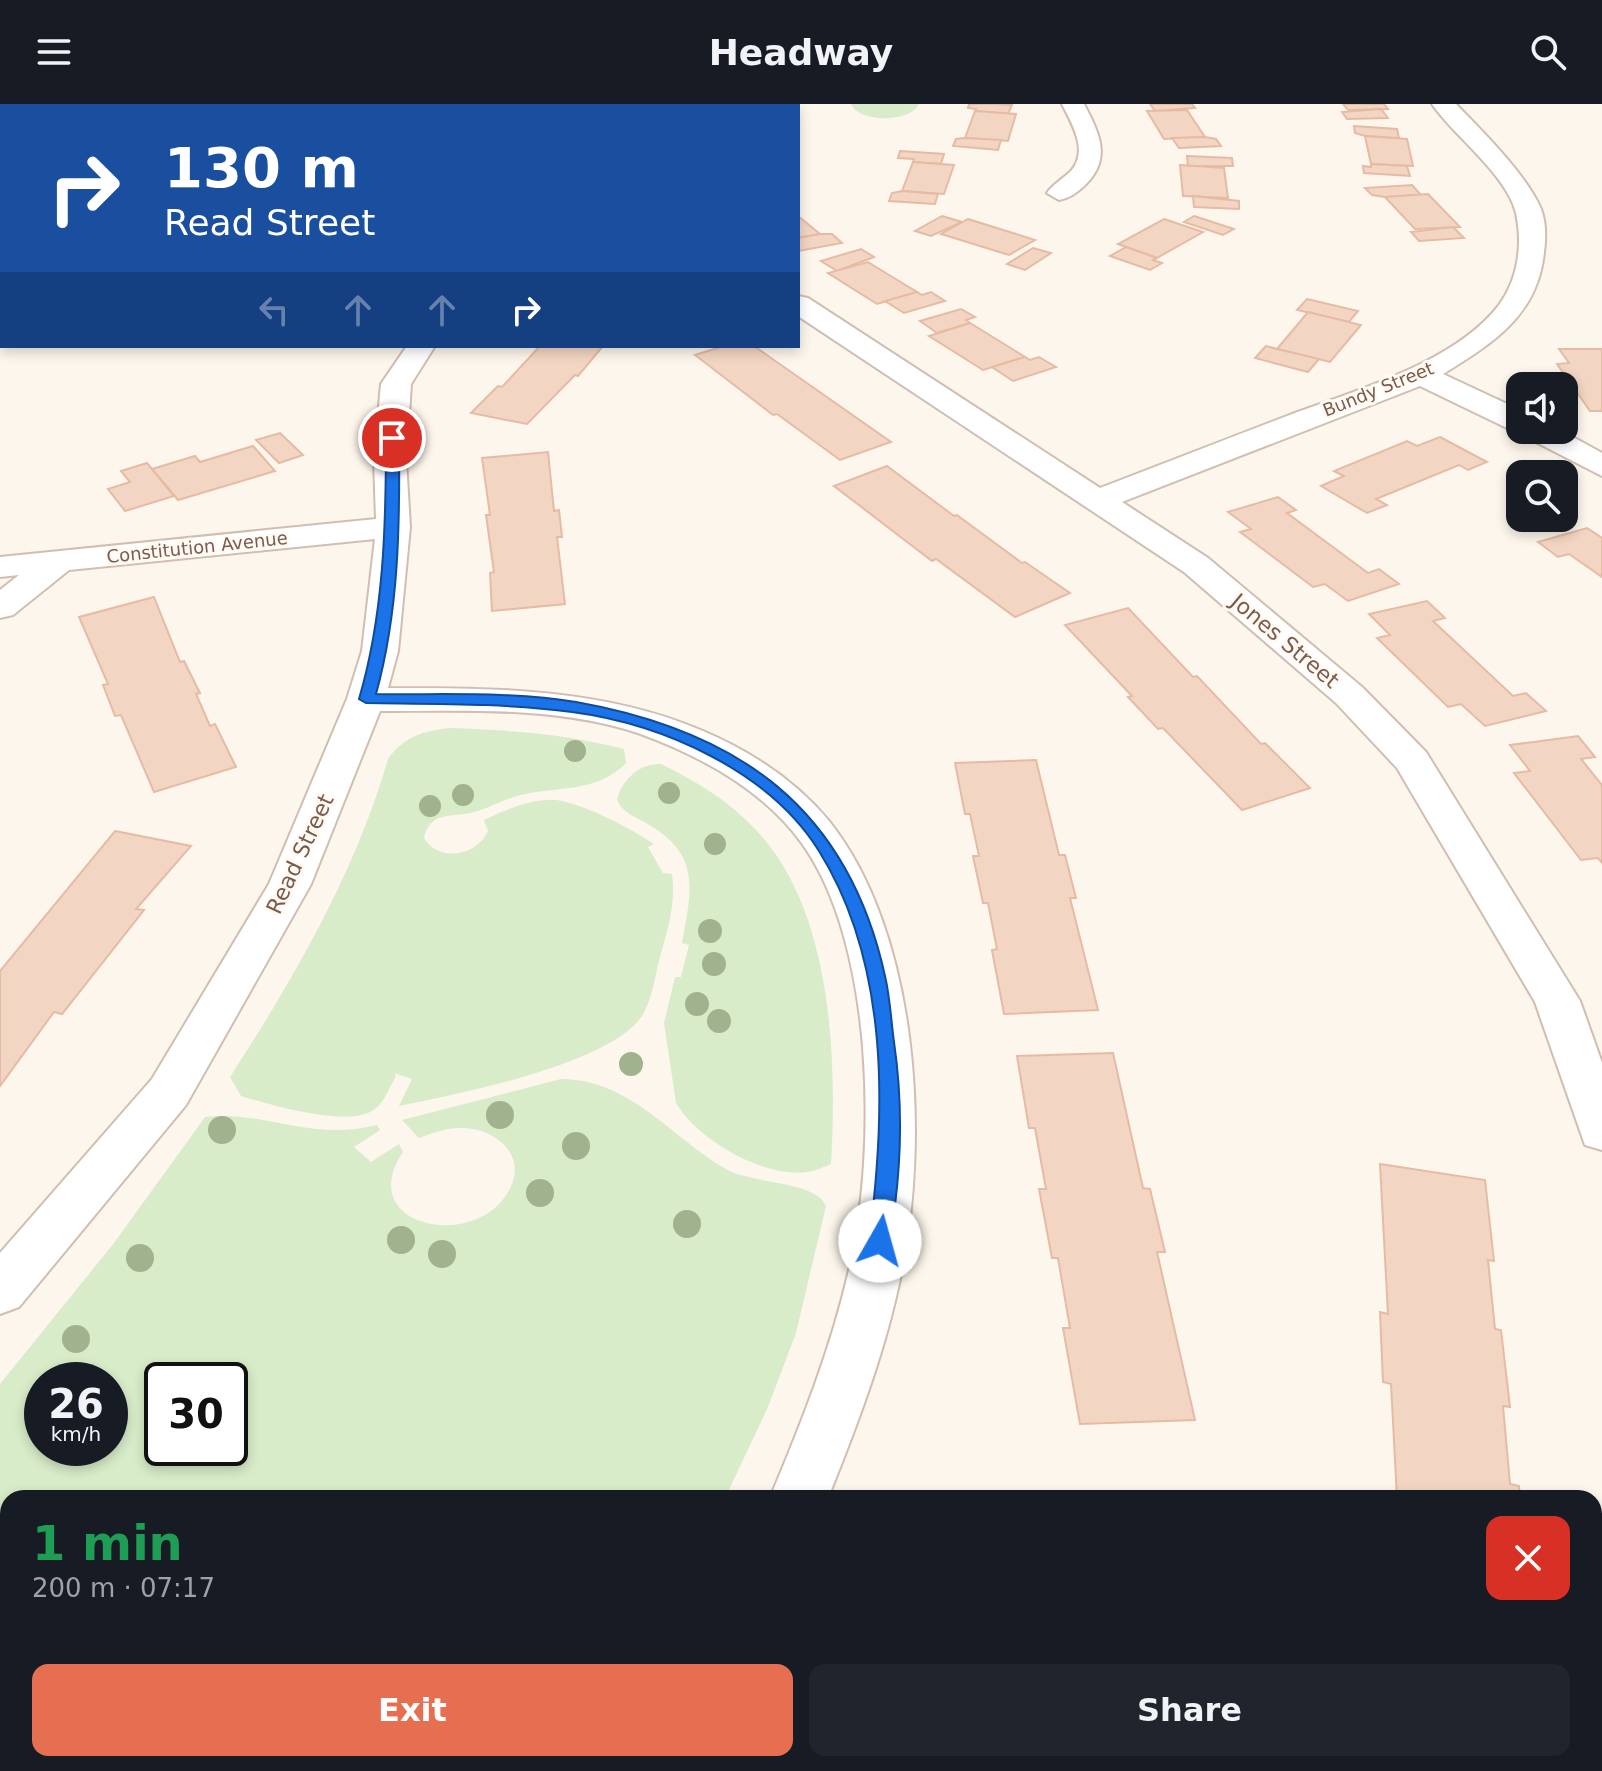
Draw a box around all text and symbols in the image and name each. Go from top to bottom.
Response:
icon: menu [32,30,76,74]
icon: search [1526,30,1570,74]
text: Headway [709,32,893,73]
text: 130 m [164,135,359,200]
icon: right [32,136,136,240]
text: Read Street [164,202,375,243]
icon: left [252,288,296,332]
icon: ahead [336,288,380,332]
icon: ahead [420,288,464,332]
icon: right [504,288,548,332]
street label: Bundy Street [1320,357,1436,421]
map controls [1506,372,1578,532]
button: sound [1506,372,1578,444]
pin [358,404,426,472]
icon: arrive [370,416,414,460]
button: search [1506,460,1578,532]
street label: Constitution Avenue [105,527,289,567]
street label: Jones Street [1225,587,1344,693]
street label: Read Street [261,790,339,918]
position arrow [838,1199,922,1283]
speed limit sign: 30 [144,1362,248,1466]
text: 26 [48,1381,104,1427]
text: km/h [51,1422,101,1446]
text: 1 min [32,1515,183,1571]
button: close [1486,1516,1570,1600]
text: 200 m · 07:17 [32,1573,215,1603]
button: Exit [32,1664,793,1756]
button: Share [809,1664,1570,1756]

